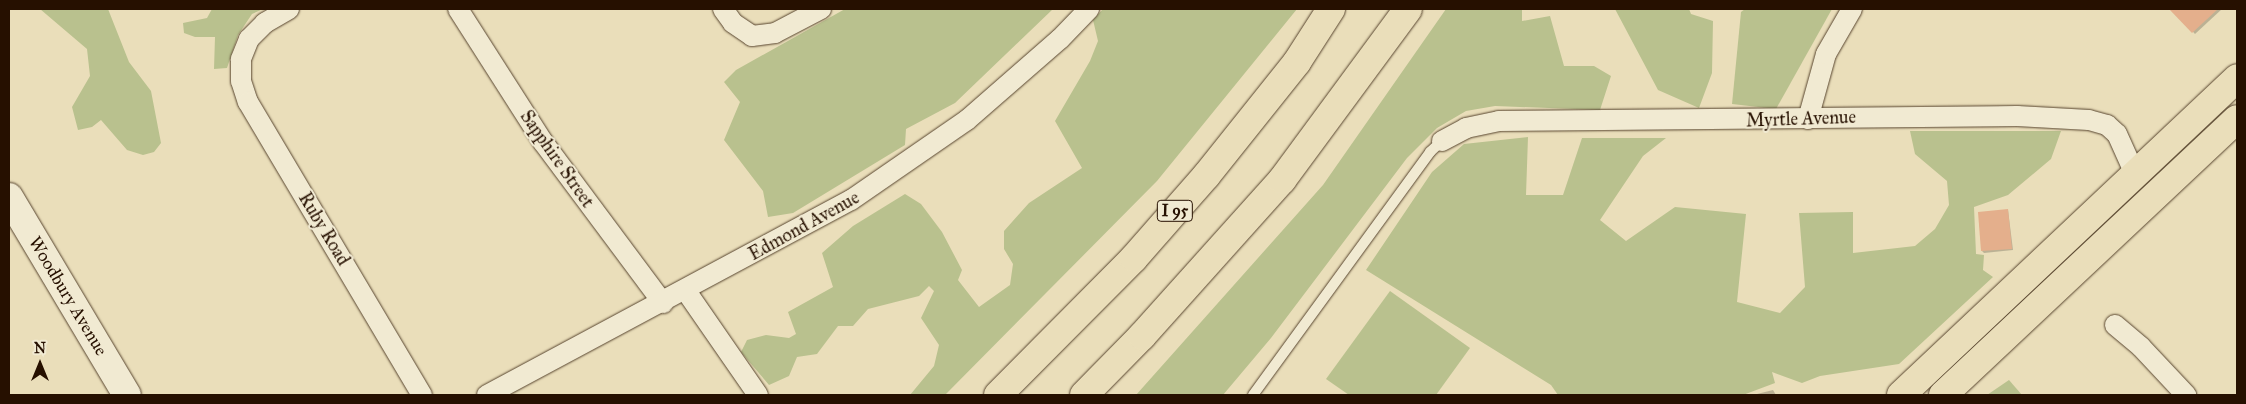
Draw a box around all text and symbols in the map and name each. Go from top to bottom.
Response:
street label: Sapphire Street [516,106,598,212]
street label: Myrtle Avenue [1746,106,1856,132]
street label: Edmond Avenue [745,187,863,265]
street label: Ruby Road [294,189,354,269]
road number: I 95 [1156,198,1194,225]
street label: Woodbury Avenue [24,233,112,359]
north arrow [15,339,65,389]
text: N [34,340,46,357]

